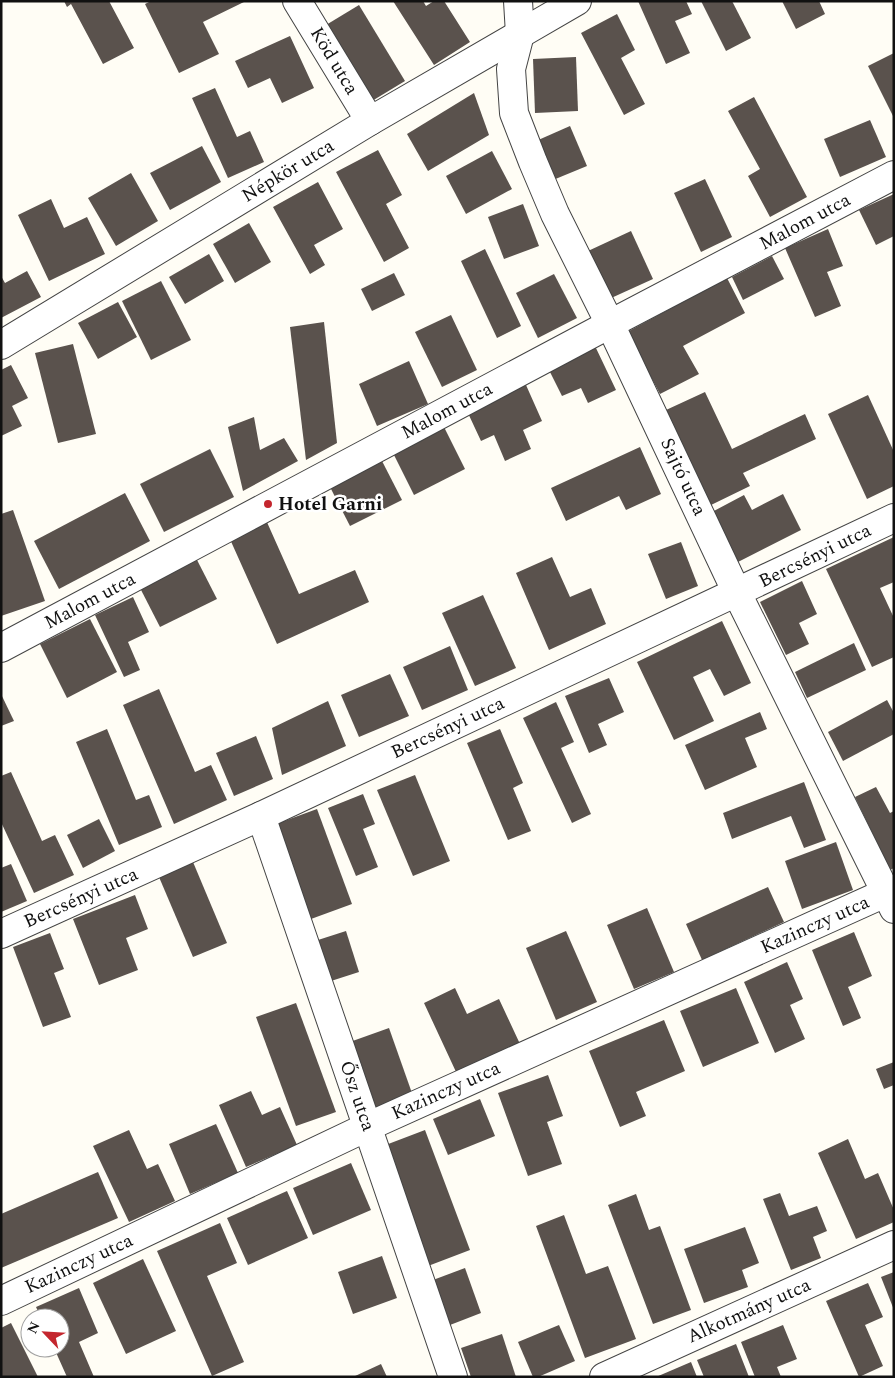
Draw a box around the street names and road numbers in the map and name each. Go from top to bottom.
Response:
street label: Köd utca [302,21,366,101]
street label: Népkör utca [236,132,341,210]
street label: Malom utca [754,185,857,258]
street label: Malom utca [396,374,499,447]
street label: Sajtó utca [652,433,714,521]
street label: Bercsényi utca [754,516,877,596]
street label: Malom utca [39,564,142,637]
street label: Bercsényi utca [386,689,510,767]
street label: Bercsényi utca [19,860,143,936]
street label: Kazinczy utca [756,888,875,962]
street label: Kazinczy utca [387,1054,506,1128]
street label: Ősz utca [331,1057,383,1136]
street label: Kazinczy utca [20,1226,139,1302]
street label: Alkotmány utca [682,1270,816,1351]

